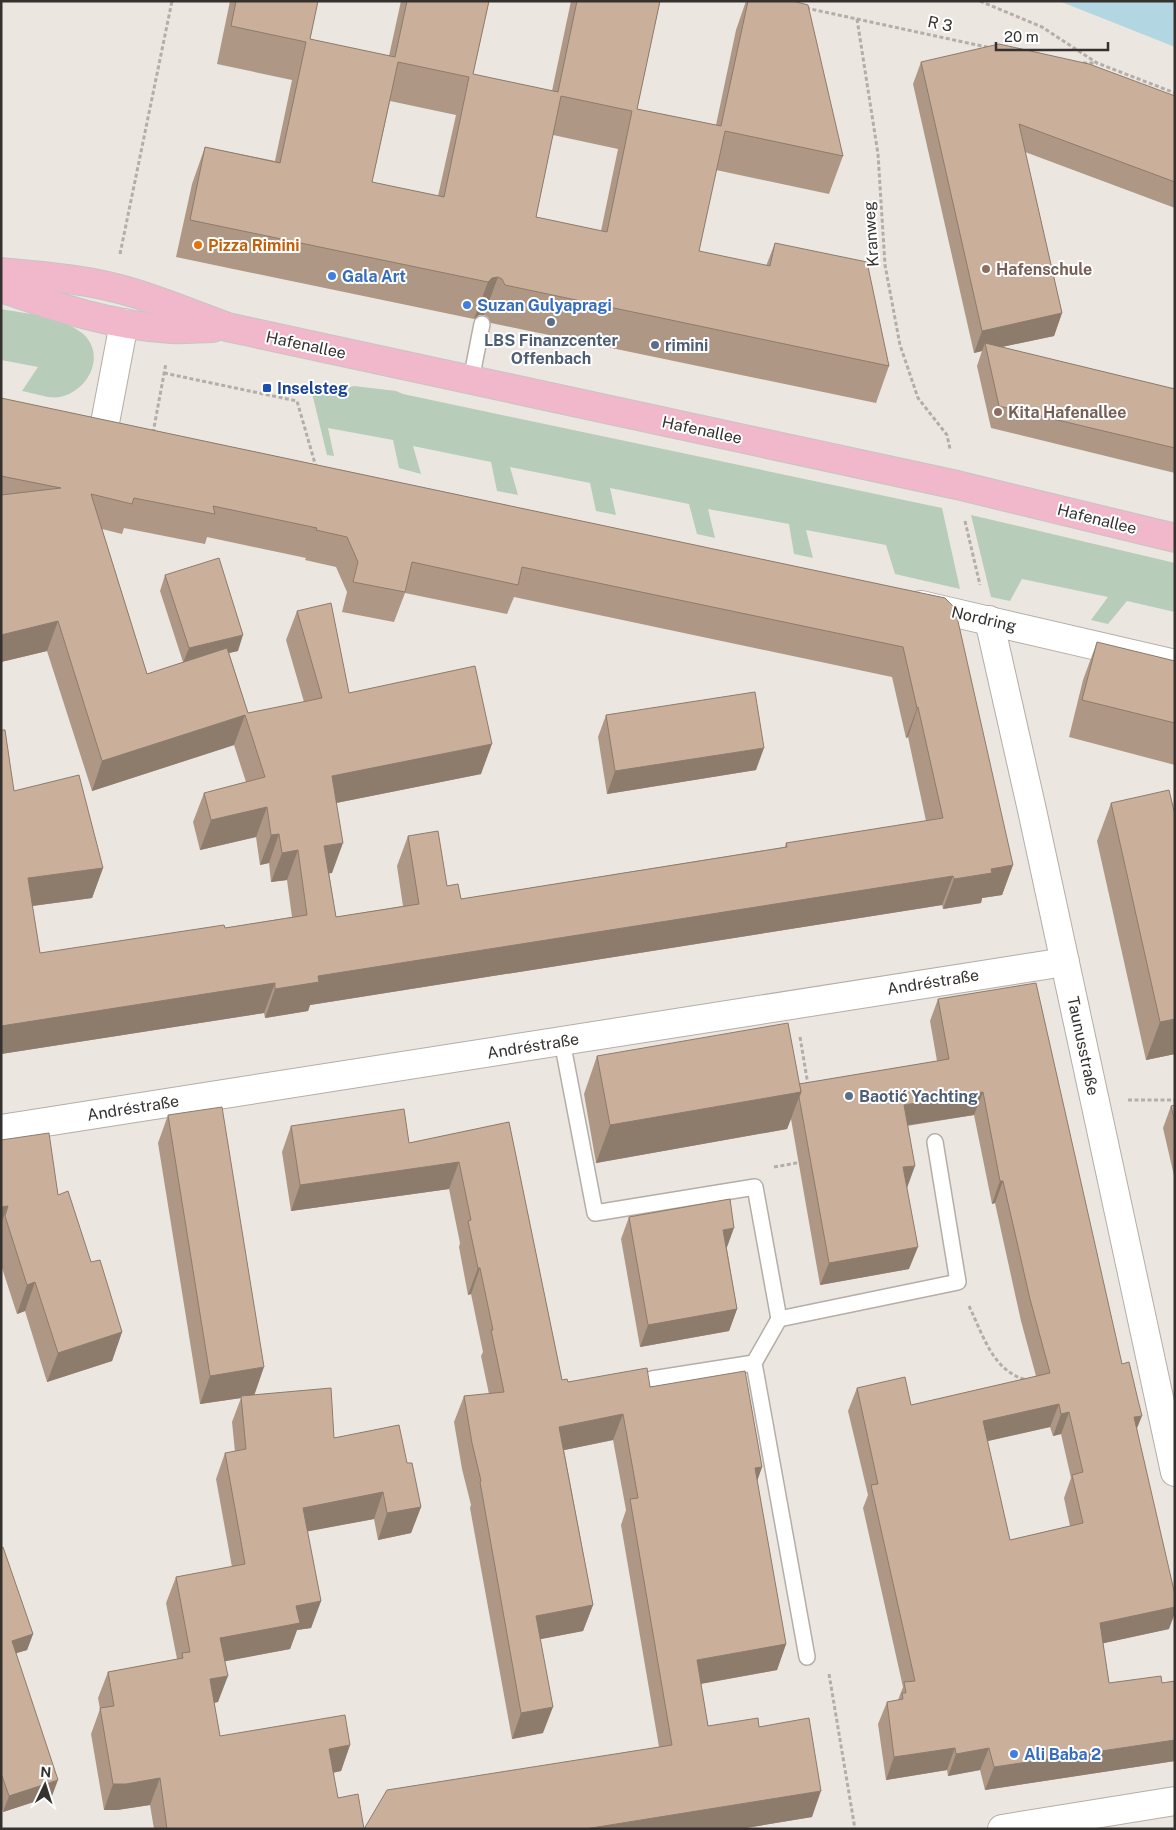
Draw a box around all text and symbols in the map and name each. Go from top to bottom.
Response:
street label: R 3 [926,12,954,36]
scale bar [996,20,1108,52]
text: 20 m [1004,28,1039,45]
street label: Kranweg [859,200,883,268]
place label: Pizza Rimini [208,236,300,255]
marker: Pizza Rimini [192,239,204,251]
place label: Hafenschule [996,260,1092,279]
marker: Hafenschule [980,263,992,275]
place label: Gala Art [342,267,406,286]
marker: Gala Art [326,270,338,282]
place label: Suzan Gulyapragi [477,296,612,315]
marker: Suzan Gulyapragi [461,299,473,311]
marker: LBS Finanzcenter Offenbach [545,316,557,328]
street label: Hafenallee [264,327,348,363]
place label: LBS Finanzcenter Offenbach [484,331,619,368]
place label: rimini [665,336,708,355]
marker: rimini [649,339,661,351]
place label: Inselsteg [277,379,348,398]
marker: Inselsteg [261,382,273,394]
place label: Kita Hafenallee [1008,403,1127,422]
marker: Kita Hafenallee [992,406,1004,418]
street label: Hafenallee [660,412,744,448]
street label: Hafenallee [1055,500,1139,538]
street label: Nordring [950,602,1018,636]
street label: Andréstraße [886,965,980,999]
street label: Taunusstraße [1063,995,1103,1097]
street label: Andréstraße [486,1029,580,1063]
place label: Baotić Yachting [859,1087,978,1106]
marker: Baotić Yachting [843,1090,855,1102]
street label: Andréstraße [86,1091,180,1125]
place label: Ali Baba 2 [1024,1745,1101,1764]
marker: Ali Baba 2 [1008,1748,1020,1760]
north arrow [20,1760,70,1810]
text: N [40,1764,52,1780]

